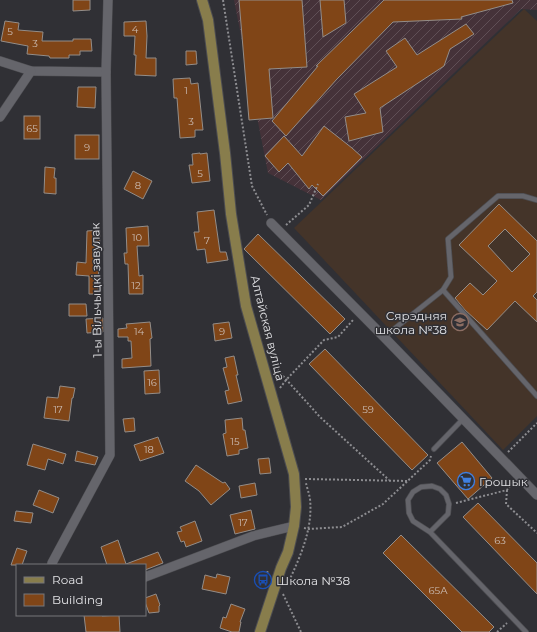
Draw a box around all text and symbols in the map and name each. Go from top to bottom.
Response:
house number: 4 [132,23,139,36]
house number: 5 [7,25,13,38]
house number: 3 [32,37,38,50]
house number: 1 [184,84,188,97]
house number: 3 [188,115,194,128]
house number: 65 [26,122,38,135]
house number: 9 [84,141,90,154]
house number: 5 [197,167,203,180]
house number: 8 [135,179,141,192]
street label: 1-ы Вільчыцкі завулак [87,222,105,358]
house number: 10 [132,231,142,244]
house number: 7 [204,234,210,247]
street label: Алтайская вуліца [248,274,288,382]
house number: 12 [131,279,141,292]
place label: Сярэдняя школа №38 [375,308,447,337]
school or university icon: Сярэдняя школа №38 [450,312,470,332]
house number: 14 [134,325,144,338]
house number: 9 [219,325,225,338]
house number: 16 [147,376,157,389]
house number: 17 [53,403,63,416]
house number: 59 [362,403,374,416]
house number: 15 [230,435,240,448]
house number: 18 [144,443,154,456]
supermarket icon: Грошык [456,471,476,491]
place label: Грошык [479,474,528,489]
house number: 17 [238,516,248,529]
house number: 63 [494,534,506,547]
legend [16,564,146,616]
bus stop icon: Школа №38 [253,570,273,590]
text: Road [52,572,83,587]
place label: Школа №38 [276,573,350,588]
house number: 65А [428,584,448,597]
text: Building [52,592,103,607]

